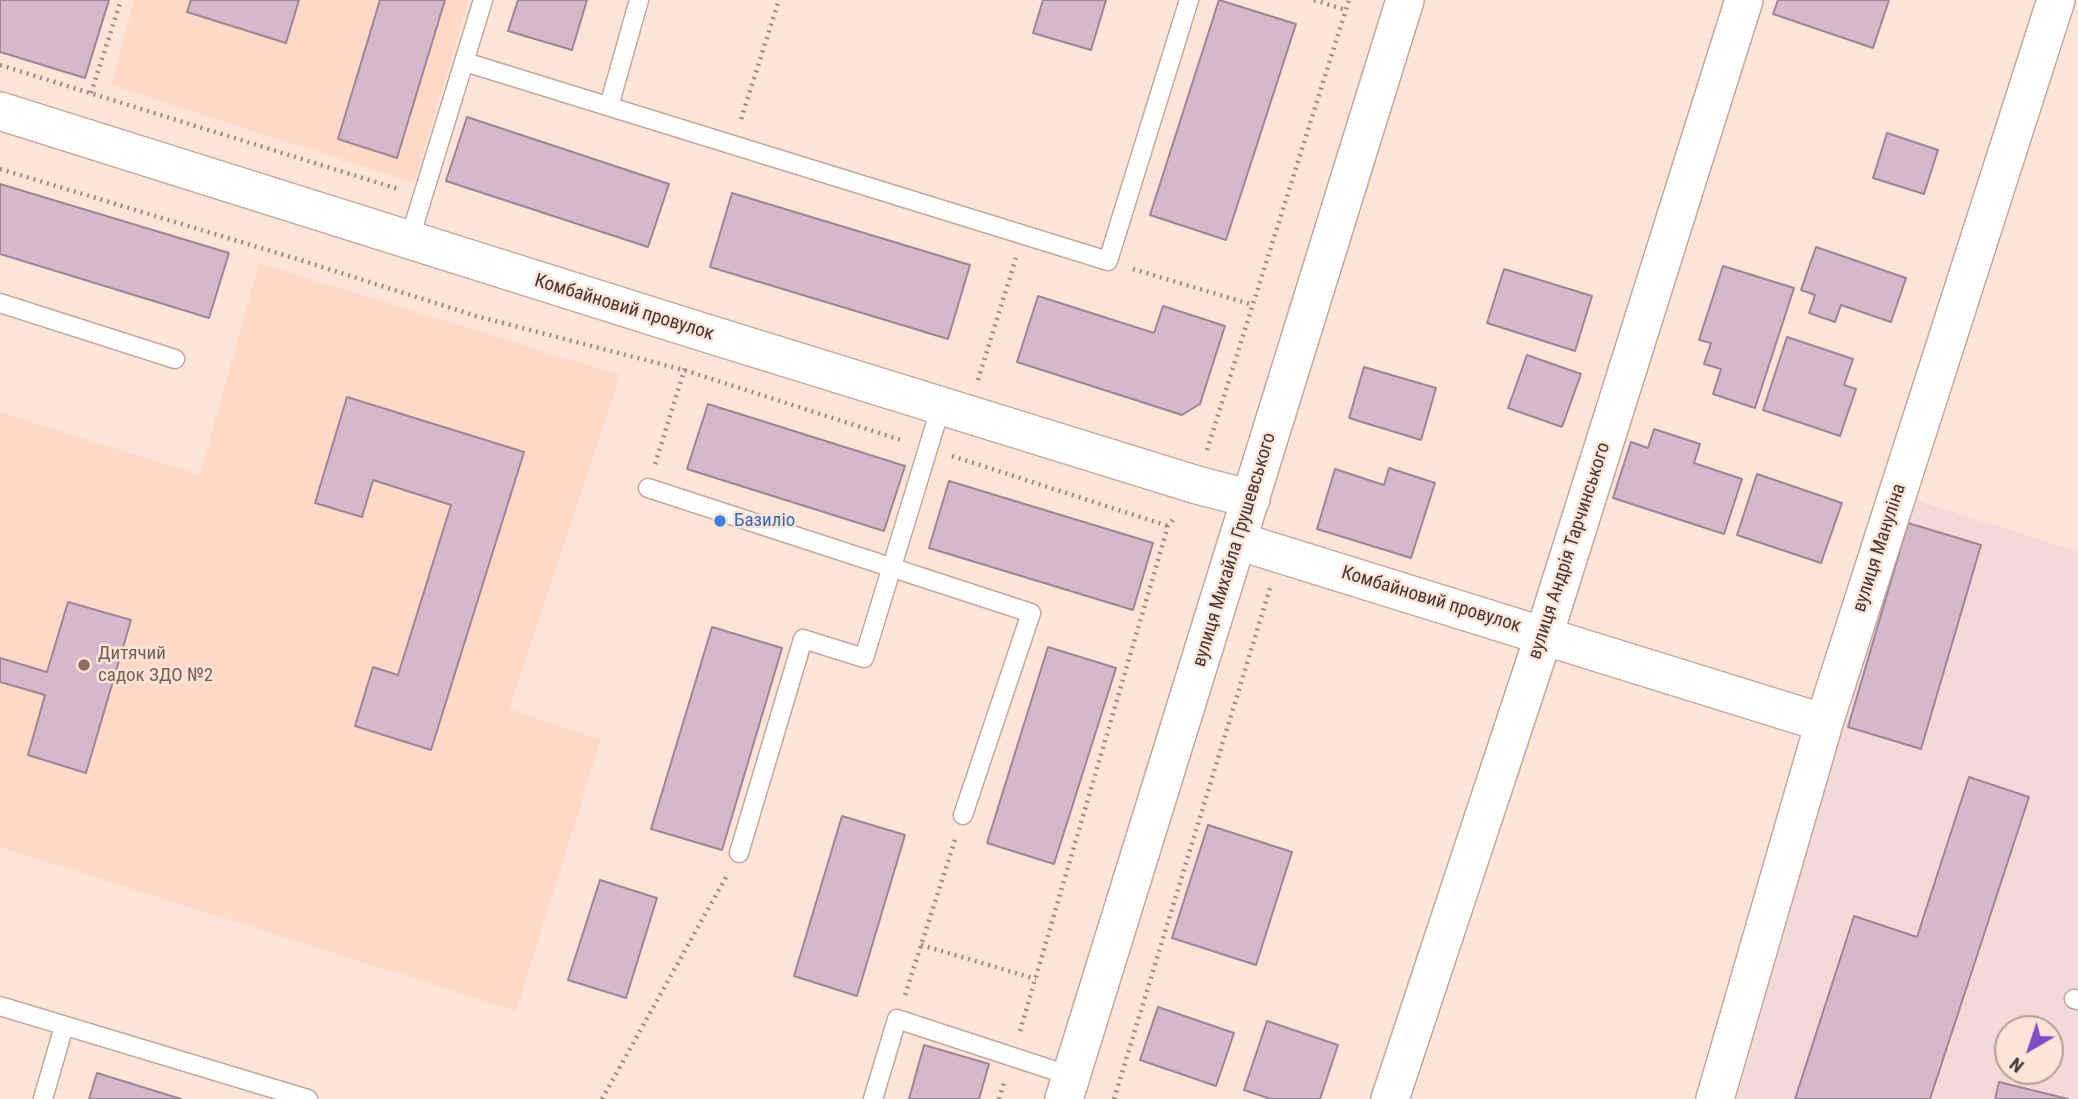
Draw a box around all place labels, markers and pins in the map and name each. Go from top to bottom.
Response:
place label: Базиліо [734,510,795,532]
marker: Базиліо [712,513,728,529]
place label: Дитячий садок ЗДО №2 [98,643,213,687]
marker: Дитячий садок ЗДО №2 [76,657,92,673]

